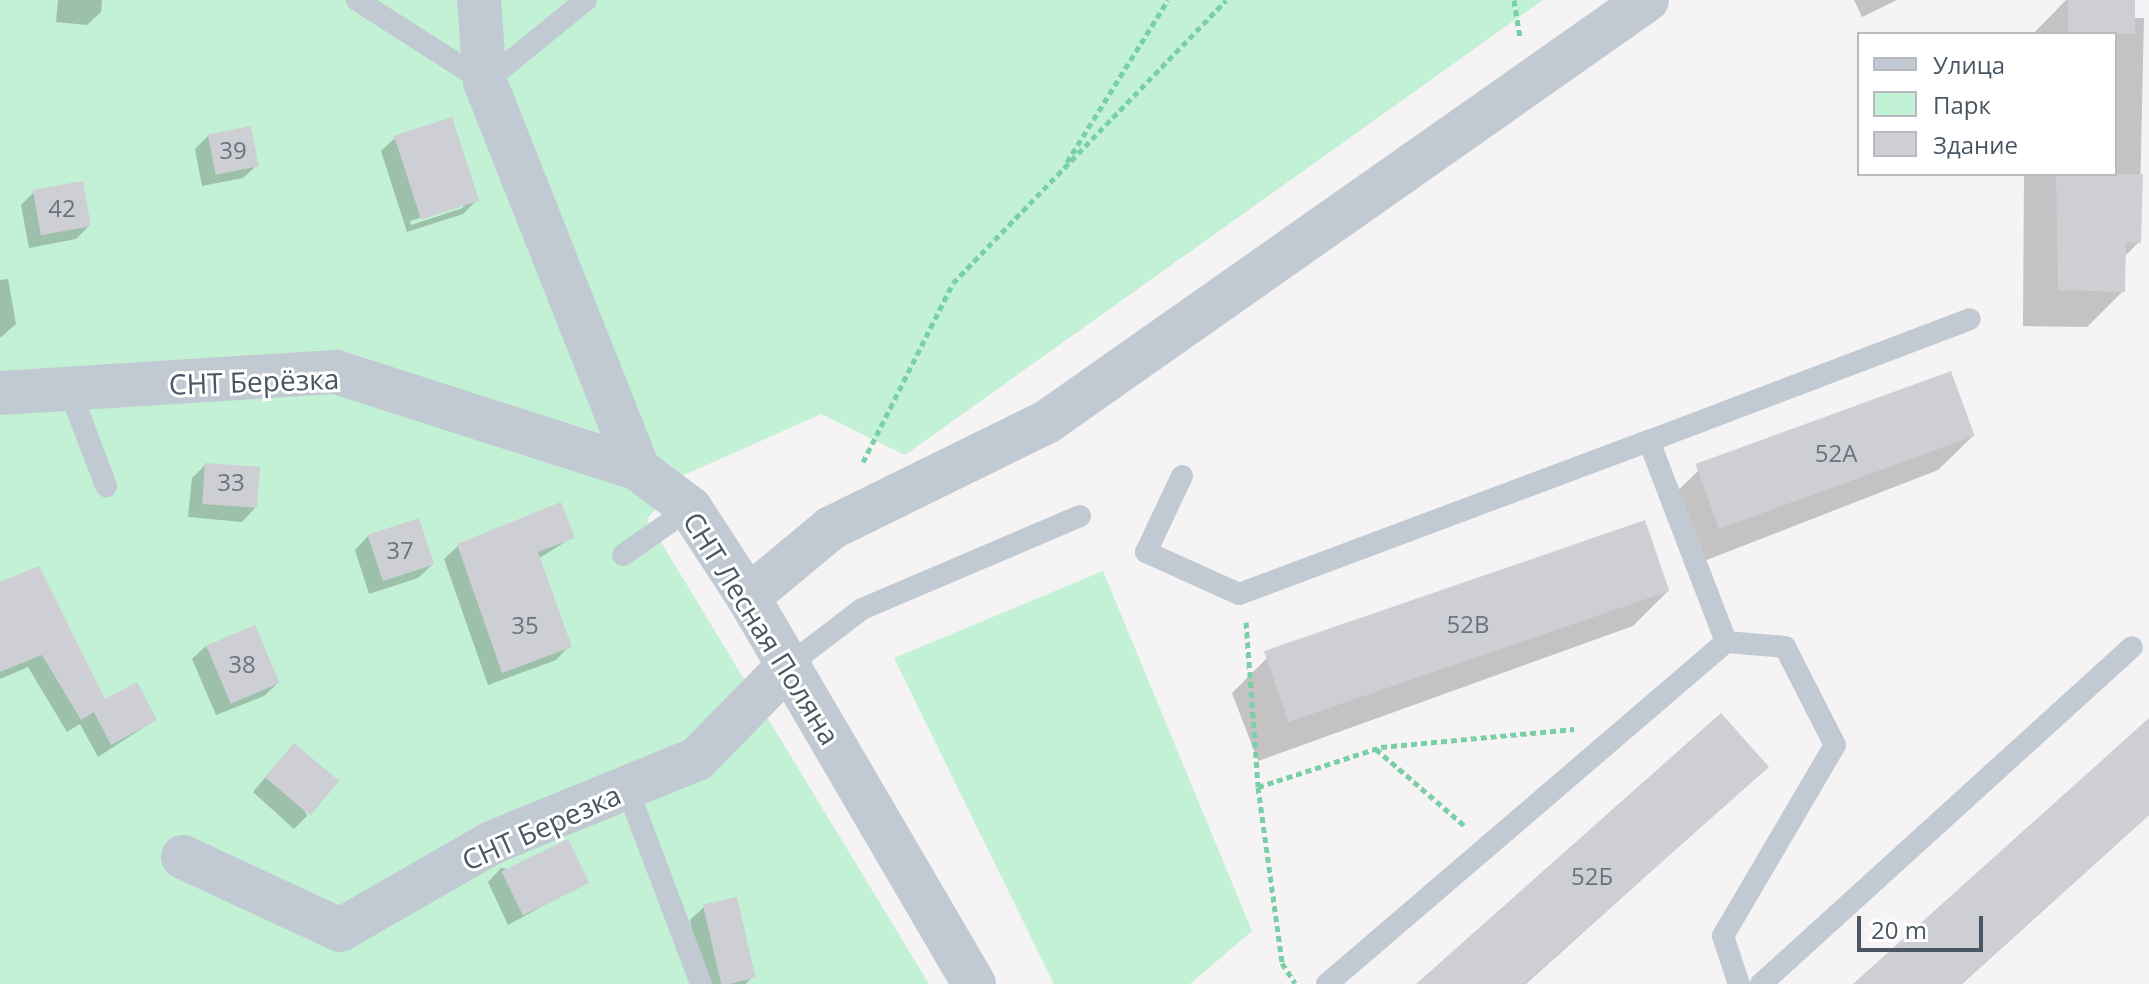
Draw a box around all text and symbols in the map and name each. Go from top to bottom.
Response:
legend [1857,32,2117,176]
text: Улица [1933,48,2005,81]
text: Парк [1933,88,1991,121]
text: Здание [1933,128,2018,161]
house number: 39 [219,136,247,164]
house number: 42 [48,194,76,222]
street label: СНТ Берёзка [168,361,340,401]
house number: 52А [1815,439,1857,467]
house number: 33 [217,468,245,496]
street label: СНТ Лесная Поляна [677,506,847,750]
house number: 37 [386,536,414,564]
house number: 52В [1447,610,1489,638]
house number: 35 [511,611,539,639]
house number: 38 [228,650,256,678]
street label: СНТ Березка [456,777,626,877]
house number: 52Б [1571,862,1613,890]
scale bar [1861,900,1987,950]
text: 20 m [1871,913,1927,946]

